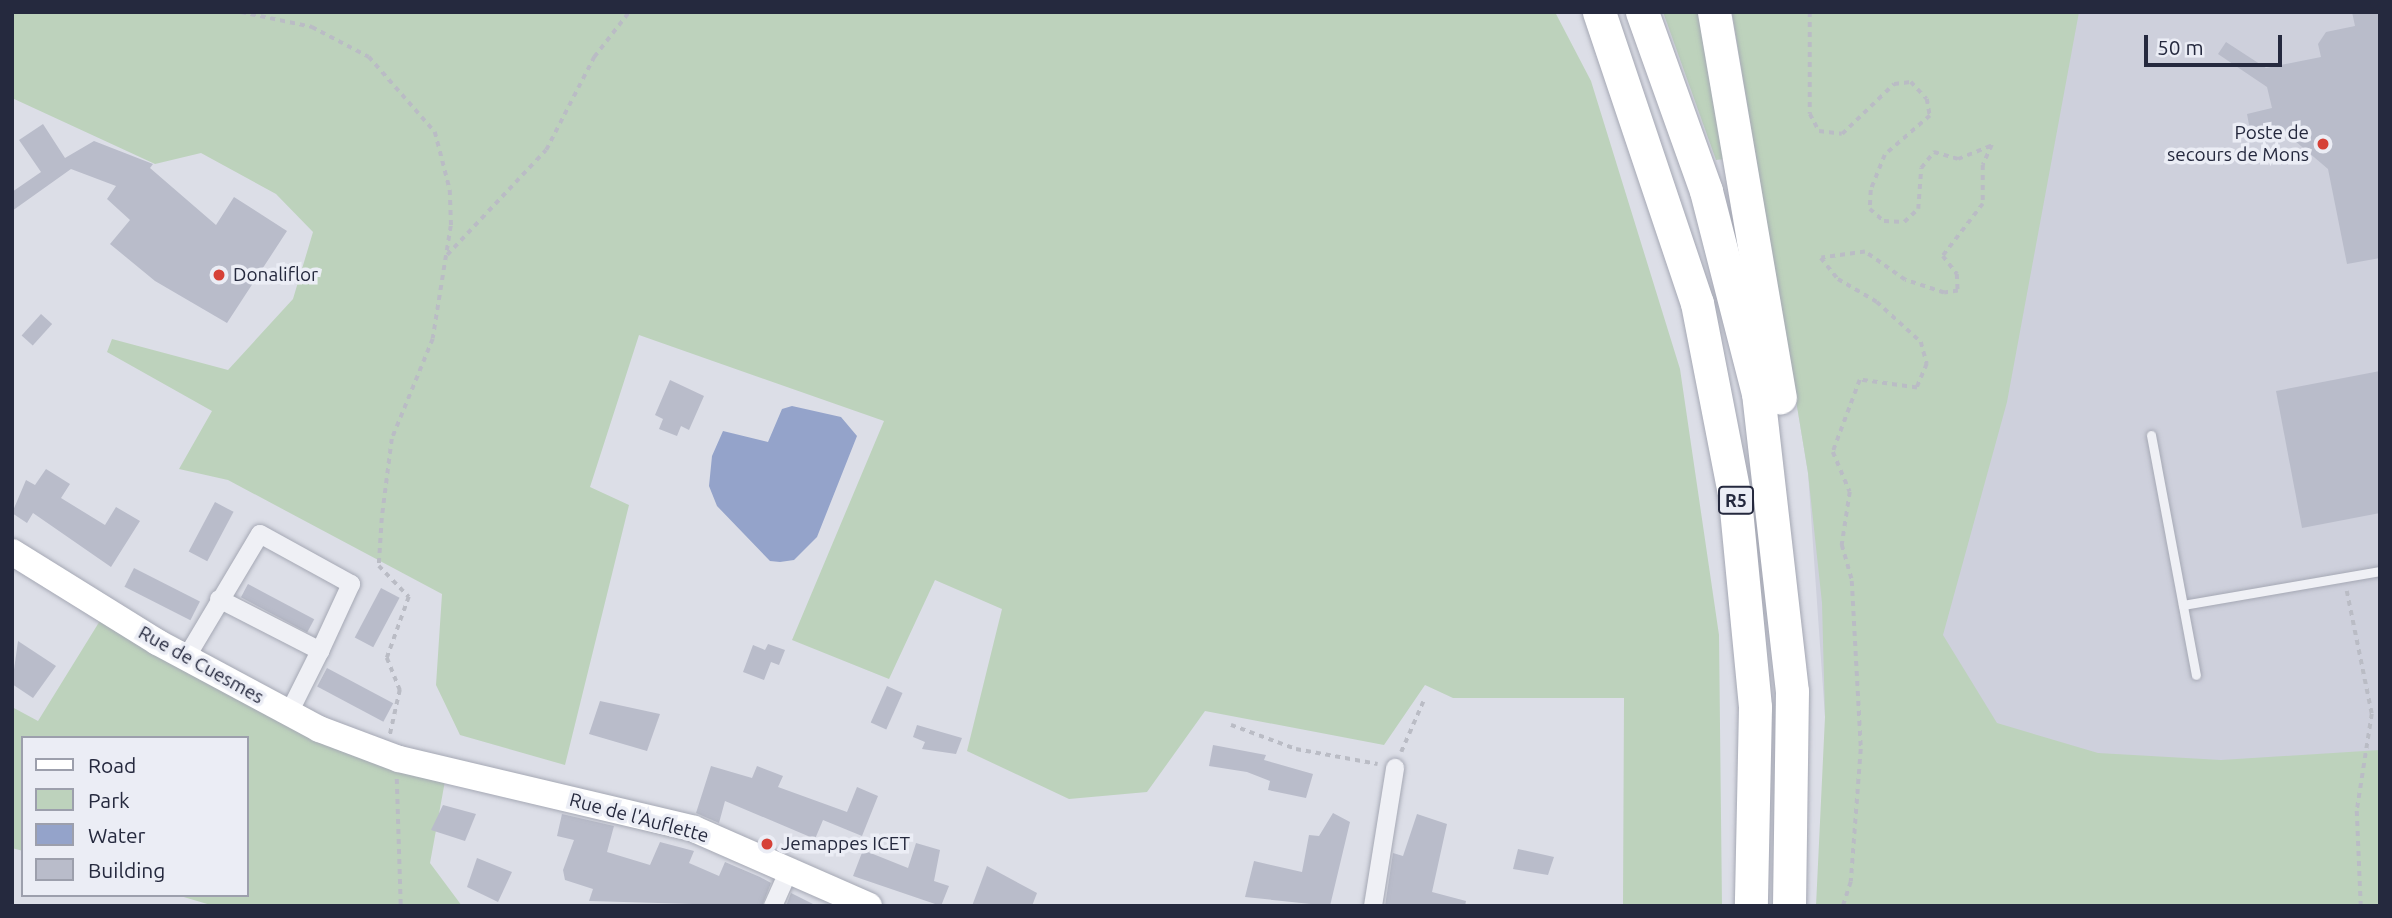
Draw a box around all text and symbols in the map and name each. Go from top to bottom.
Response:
scale bar [2147,21,2285,65]
text: 50 m [2157,35,2204,59]
place label: Poste de secours de Mons [2167,122,2309,166]
marker: Poste de secours de Mons [2315,136,2331,152]
place label: Donaliflor [233,264,318,286]
marker: Donaliflor [211,267,227,283]
road number: R5 [1717,486,1755,514]
street label: Rue de Cuesmes [134,621,268,709]
legend [21,736,248,897]
text: Road [88,753,136,777]
text: Park [88,788,130,812]
street label: Rue de l'Auflette [567,788,711,848]
text: Water [88,823,146,847]
place label: Jemappes ICET [781,833,910,855]
marker: Jemappes ICET [759,836,775,852]
text: Building [88,858,165,882]

